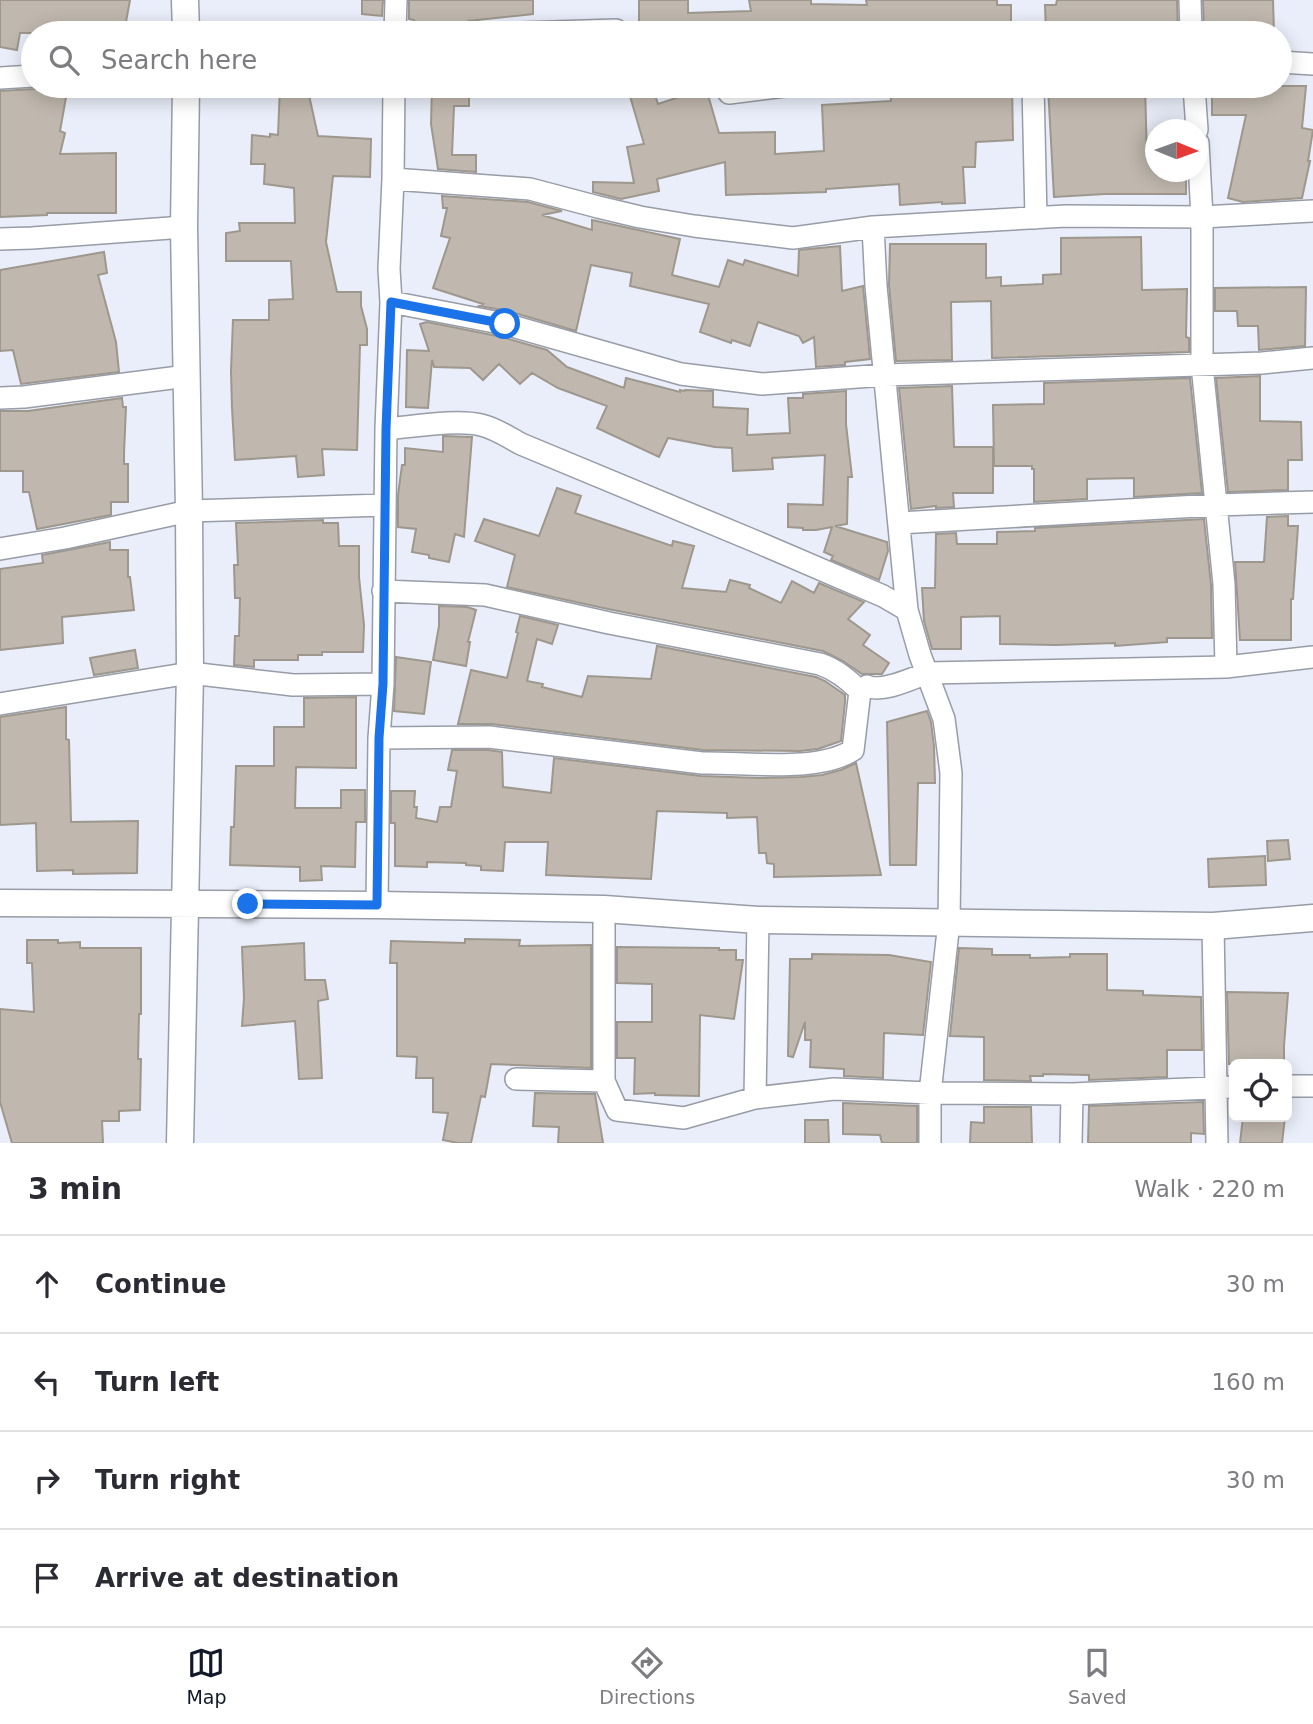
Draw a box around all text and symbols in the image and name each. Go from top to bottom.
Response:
search box [21,21,1292,98]
icon: search [45,41,83,79]
text: Search here [101,45,257,75]
north arrow [1145,119,1208,182]
route start [489,308,520,339]
route end [232,888,263,919]
map controls [1229,1059,1292,1122]
button: locate [1229,1059,1292,1122]
text: 3 min [28,1171,122,1206]
text: Walk · 220 m [1134,1176,1285,1202]
icon: ahead [28,1265,66,1303]
text: Continue [95,1269,226,1299]
text: 30 m [1226,1271,1285,1297]
icon: left [28,1363,66,1401]
text: Turn left [95,1367,219,1397]
text: 160 m [1211,1369,1285,1395]
icon: right [28,1461,66,1499]
text: Turn right [95,1465,240,1495]
text: 30 m [1226,1467,1285,1493]
icon: arrive [28,1559,66,1597]
text: Arrive at destination [95,1563,399,1593]
tab: Map [186,1644,227,1708]
tab: Directions [599,1644,695,1708]
tab: Saved [1068,1644,1127,1708]

